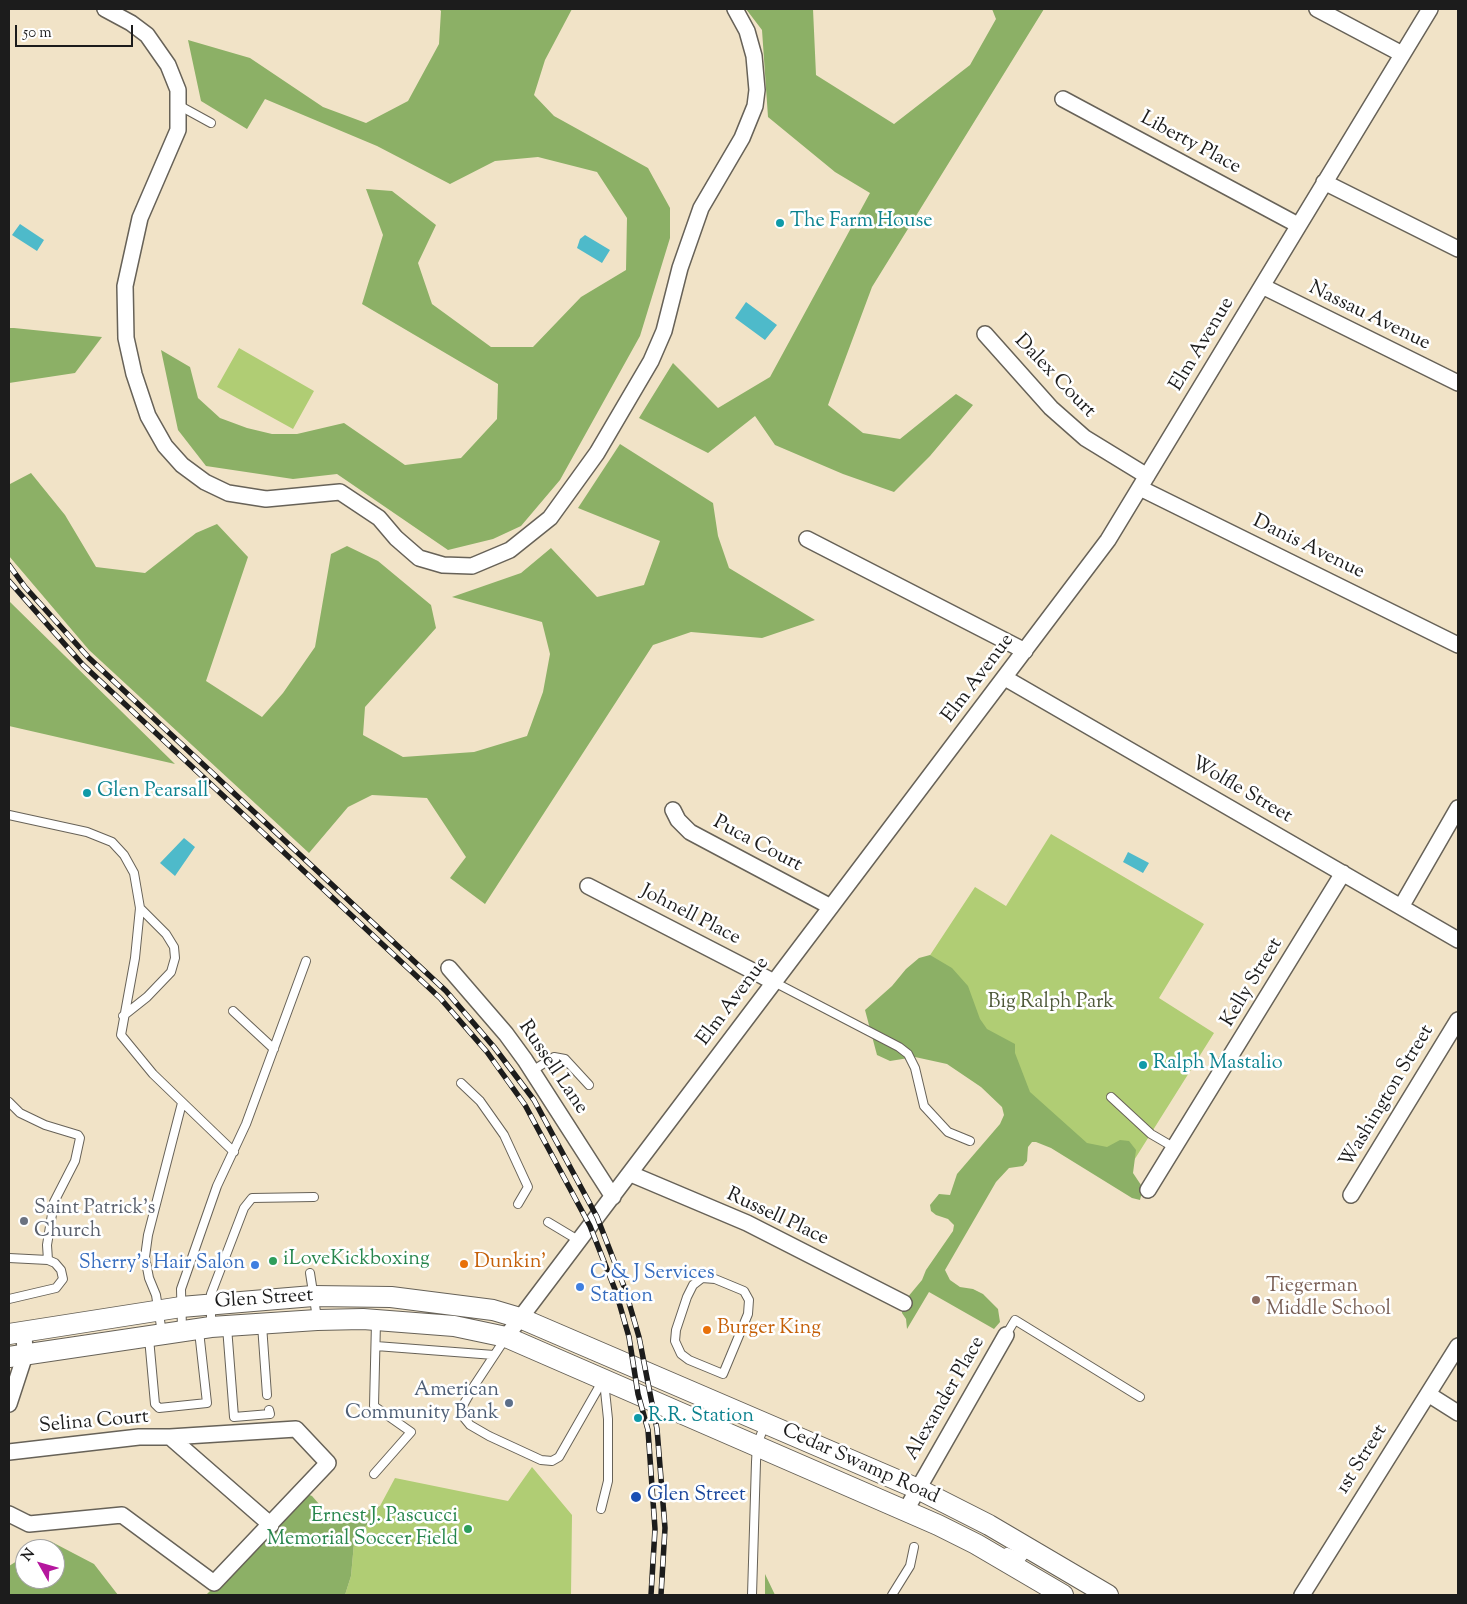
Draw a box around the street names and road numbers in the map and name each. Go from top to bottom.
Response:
street label: Liberty Place [1136,107,1244,181]
street label: Nassau Avenue [1304,277,1434,357]
street label: Elm Avenue [1166,294,1240,396]
street label: Dalex Court [1008,330,1100,424]
street label: Danis Avenue [1248,511,1368,585]
street label: Elm Avenue [938,630,1020,728]
street label: Wolfle Street [1186,752,1296,830]
street label: Puca Court [708,812,806,878]
street label: Johnell Place [636,881,744,951]
street label: Kelly Street [1217,934,1289,1032]
street label: Elm Avenue [693,953,775,1051]
street label: Russell Lane [512,1017,592,1119]
street label: Washington Street [1336,1021,1440,1173]
street label: Russell Place [722,1184,832,1252]
street label: Glen Street [214,1285,314,1315]
street label: Alexander Place [901,1333,991,1465]
street label: Selina Court [38,1406,150,1440]
street label: Cedar Swamp Road [778,1420,942,1510]
street label: 1st Street [1332,1421,1394,1499]

